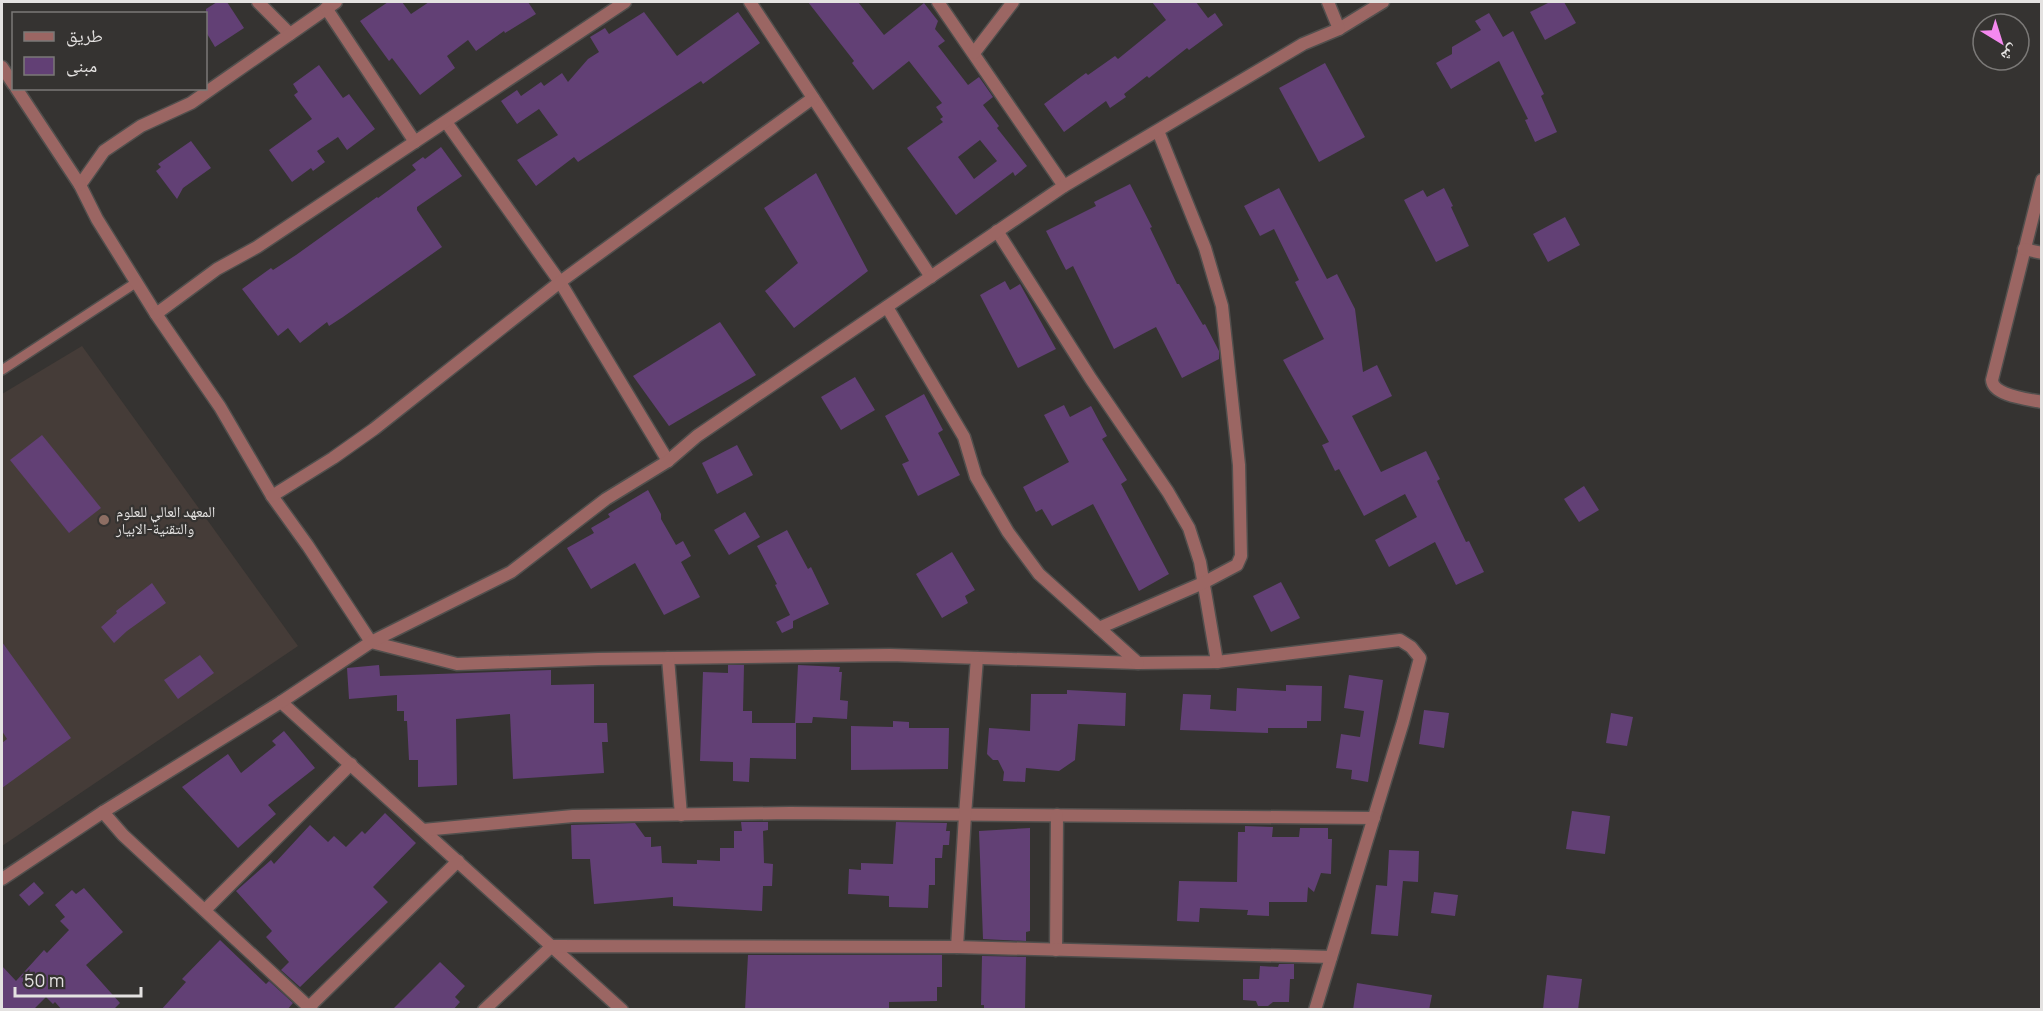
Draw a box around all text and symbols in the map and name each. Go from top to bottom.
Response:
legend [12,12,207,90]
north arrow [1971,12,2031,72]
text: طريق [66,23,103,47]
text: ش [1997,40,2024,68]
text: مبنى [66,53,97,77]
place label: المعهد العالي للعلوم والتقنية-الابيار [115,501,215,539]
marker: المعهد العالي للعلوم والتقنية-الابيار [97,513,111,527]
scale bar [15,960,141,998]
text: 50 m [24,968,64,992]

